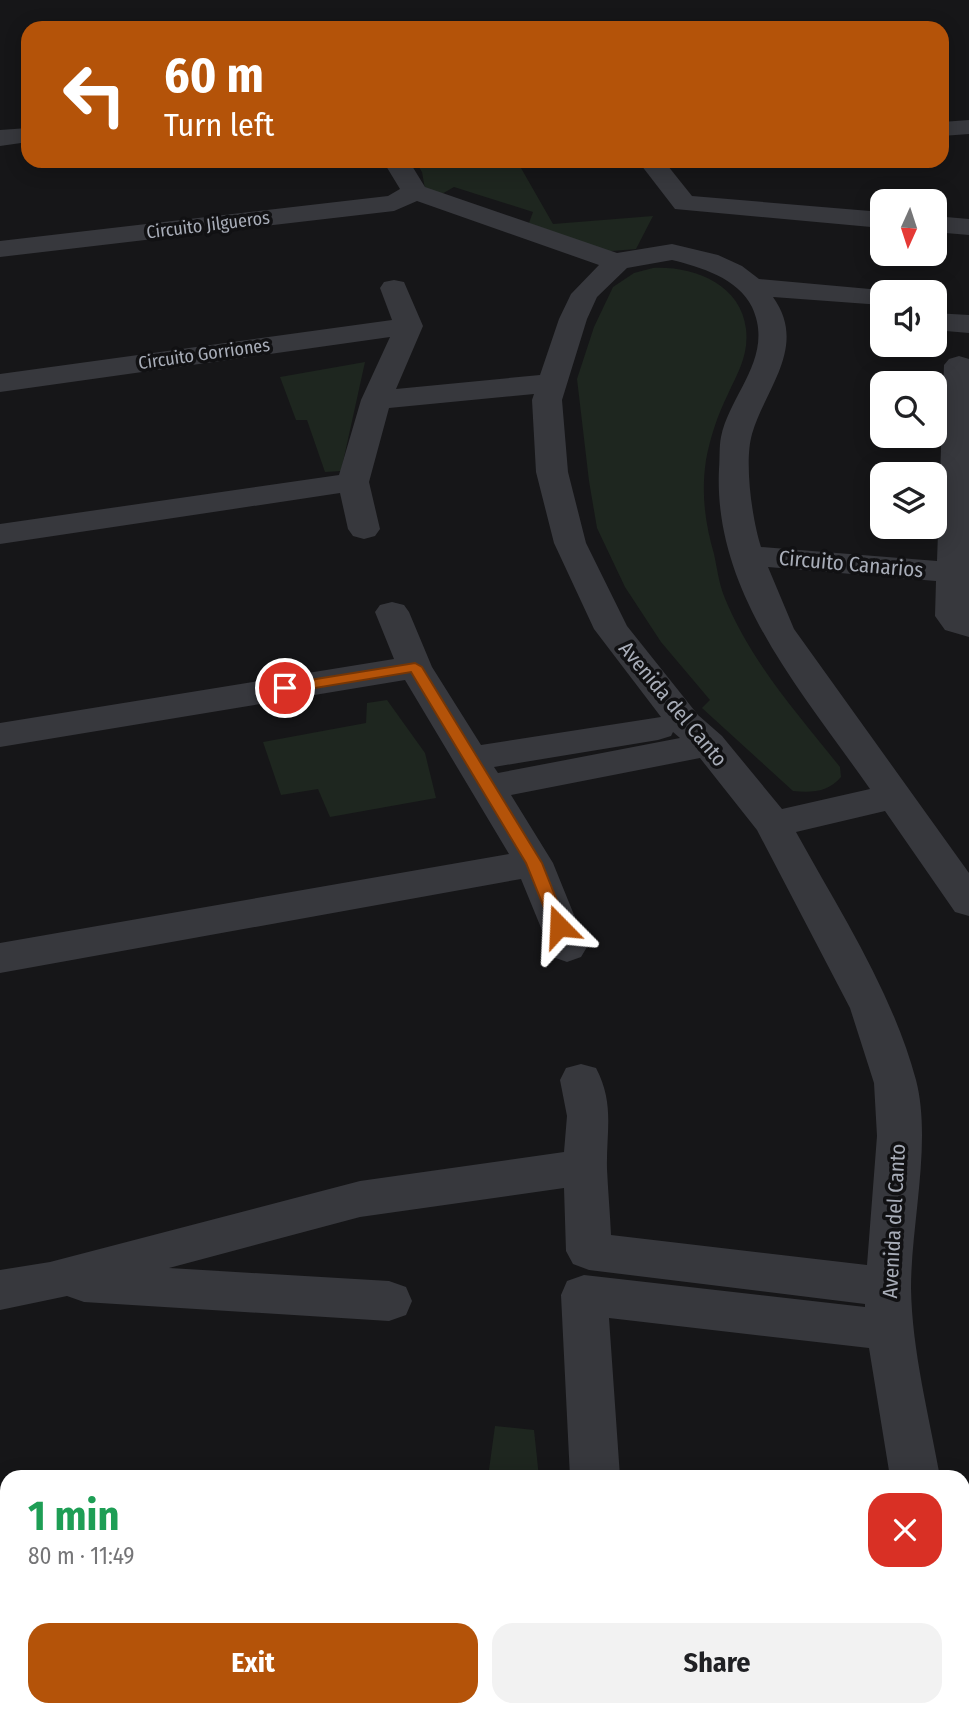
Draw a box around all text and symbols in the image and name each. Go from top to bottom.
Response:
text: 60 m [164,46,264,105]
icon: left [49,49,140,140]
text: Turn left [164,106,274,144]
north arrow [870,189,947,266]
map controls [870,189,947,539]
street label: Circuito Jilgueros [145,206,271,243]
button: sound [870,280,947,357]
street label: Circuito Gorriones [137,334,272,374]
button: search [870,371,947,448]
button: layers [870,462,947,539]
street label: Circuito Canarios [778,545,924,583]
street label: Avenida del Canto [613,636,733,772]
pin [255,658,315,718]
icon: arrive [266,669,304,707]
position arrow [522,889,596,963]
street label: Avenida del Canto [877,1143,911,1299]
text: 1 min [28,1491,119,1541]
button: close [868,1493,942,1567]
text: 80 m · 11:49 [28,1542,135,1570]
button: Exit [28,1623,478,1703]
button: Share [492,1623,942,1703]

